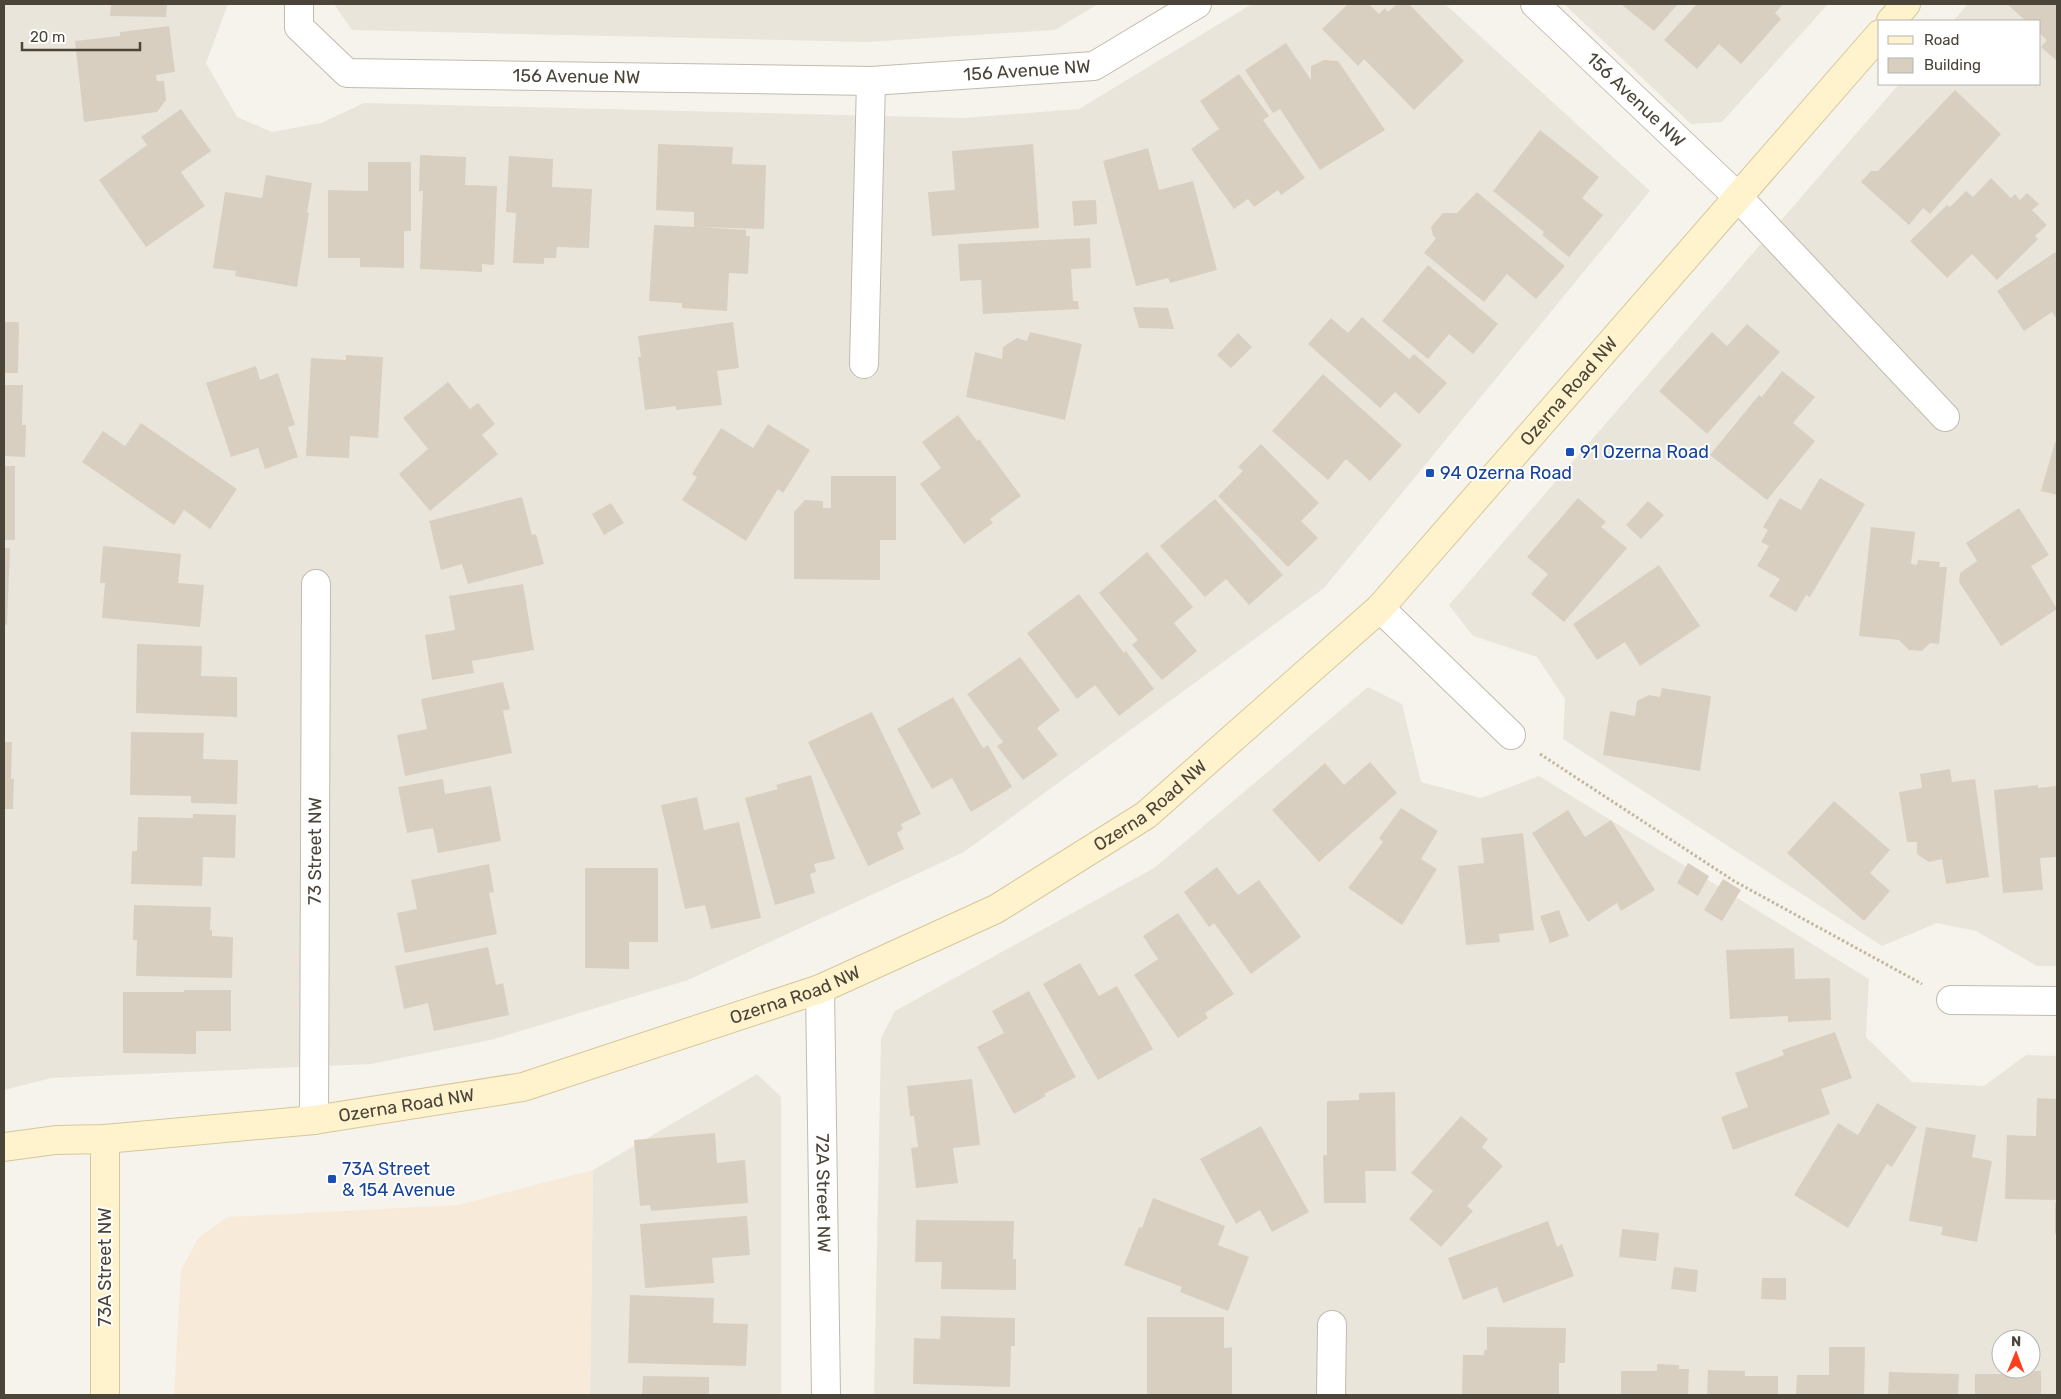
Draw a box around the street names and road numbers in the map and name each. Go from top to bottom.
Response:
street label: 156 Avenue NW [1582,48,1690,152]
street label: 156 Avenue NW [963,55,1092,86]
street label: 156 Avenue NW [512,65,640,88]
street label: Ozerna Road NW [1515,332,1622,450]
street label: Ozerna Road NW [1090,755,1212,856]
street label: 73 Street NW [304,797,326,905]
street label: Ozerna Road NW [727,961,864,1029]
street label: Ozerna Road NW [337,1084,476,1127]
street label: 72A Street NW [811,1133,835,1253]
street label: 73A Street NW [94,1207,116,1327]

